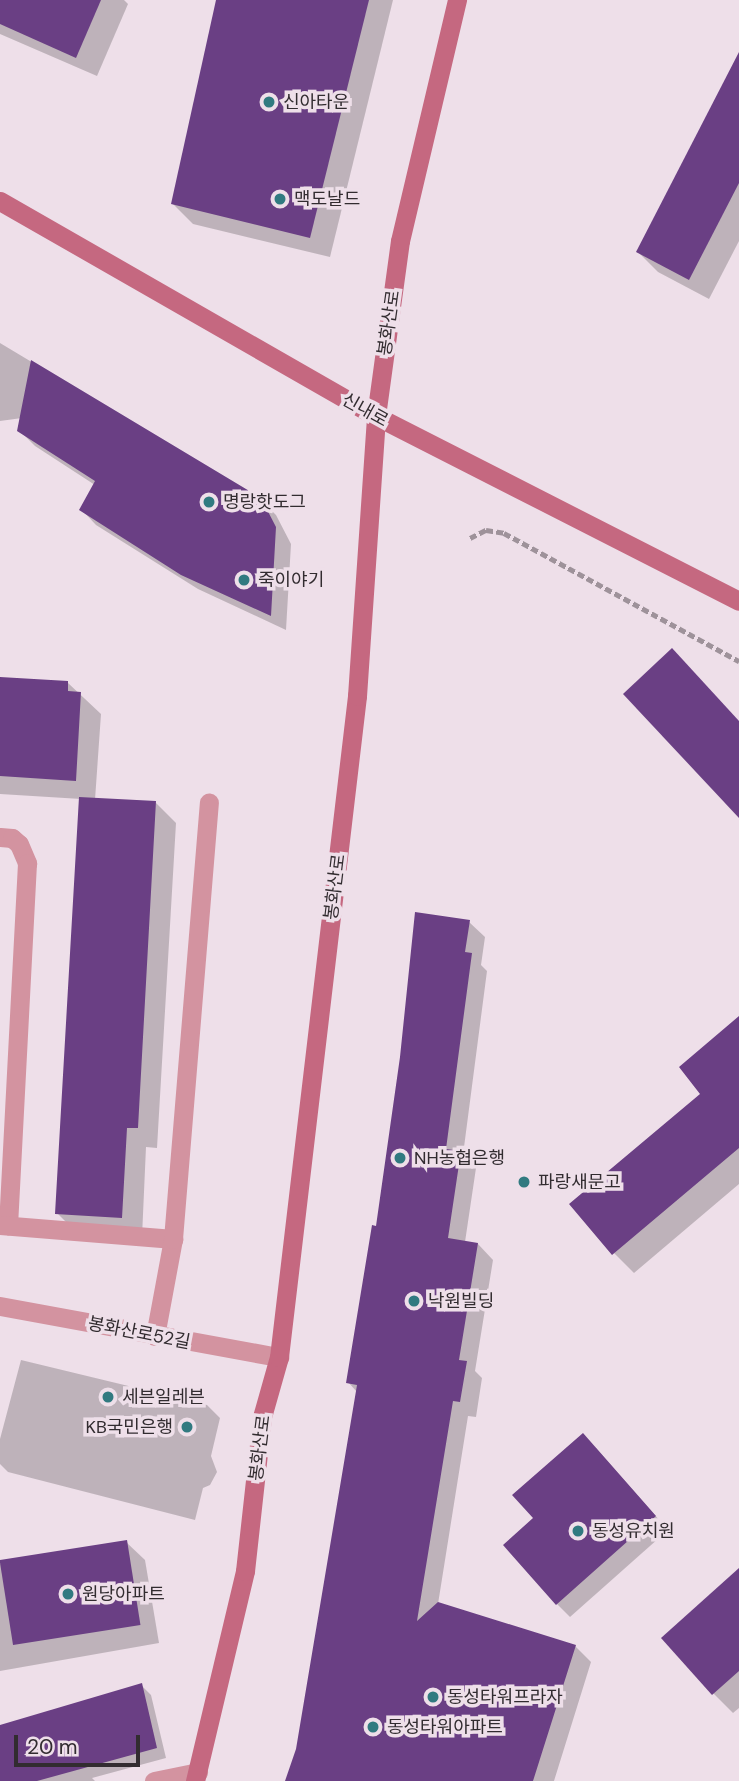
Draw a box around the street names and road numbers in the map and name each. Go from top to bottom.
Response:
street label: 봉화산로 [374,289,404,357]
street label: 신내로 [338,389,392,431]
street label: 봉화산로 [320,853,350,921]
street label: 봉화산로52길 [86,1312,192,1354]
street label: 봉화산로 [245,1414,275,1482]

